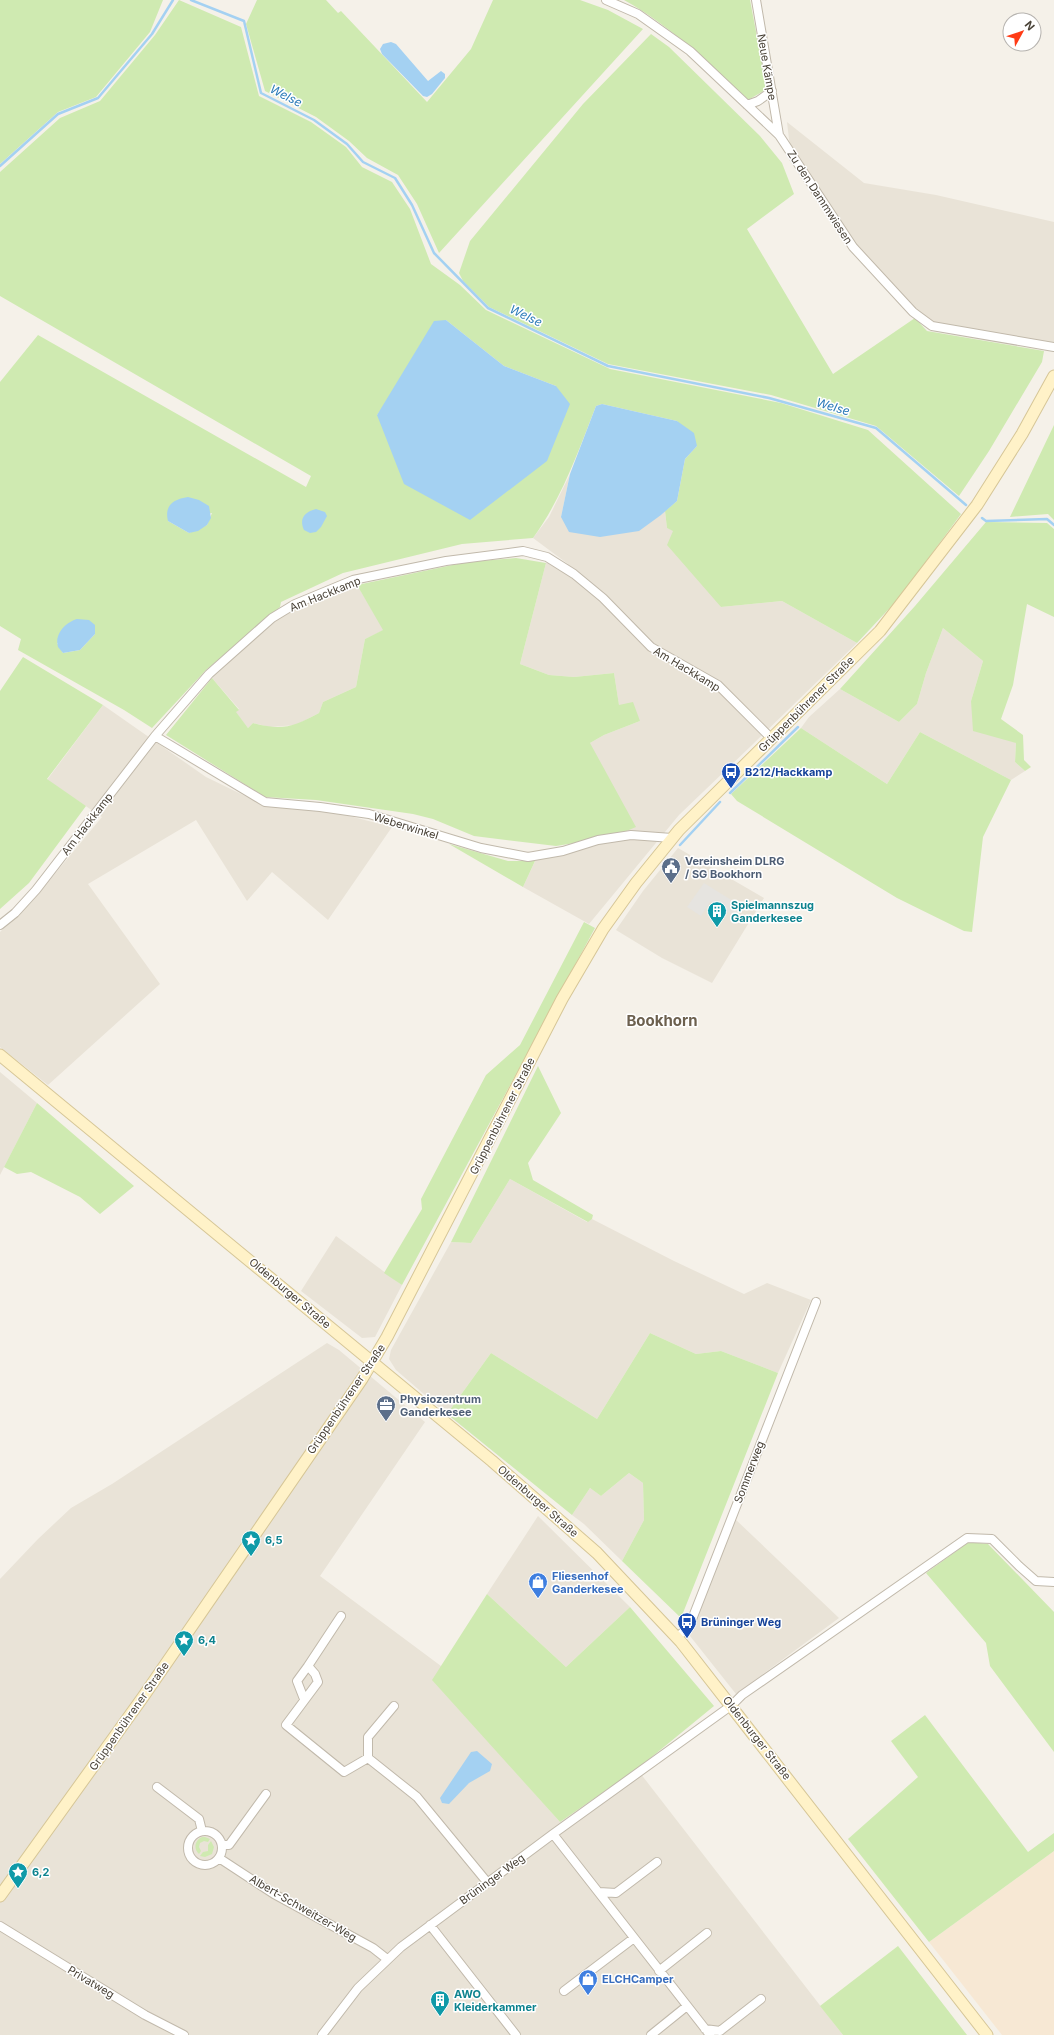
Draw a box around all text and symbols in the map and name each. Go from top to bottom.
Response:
north arrow [1002,12,1042,52]
text: N [1022,18,1038,33]
street label: Neue Kämpe [754,33,780,101]
water label: Welse [268,81,305,110]
street label: Zu den Dammwiesen [784,147,856,247]
water label: Welse [508,301,545,330]
water label: Welse [815,395,852,418]
street label: Am Hackkamp [287,573,363,615]
street label: Am Hackkamp [651,644,723,695]
street label: Grüppenbührener Straße [755,653,857,755]
bus stop icon: B212/Hackkamp [720,761,742,789]
place label: B212/Hackkamp [745,765,832,779]
street label: Am Hackkamp [58,790,116,858]
street label: Weberwinkel [372,809,440,843]
place label: Vereinsheim DLRG / SG Bookhorn [685,854,785,881]
public building icon: Vereinsheim DLRG / SG Bookhorn [660,856,682,884]
place label: Spielmannszug Ganderkesee [731,898,814,925]
building icon: Spielmannszug Ganderkesee [706,900,728,928]
district label: Bookhorn [626,1011,698,1030]
street label: Grüppenbührener Straße [466,1055,538,1177]
street label: Oldenburger Straße [246,1255,334,1331]
street label: Grüppenbührener Straße [304,1341,388,1457]
place label: Physiozentrum Ganderkesee [400,1392,481,1419]
office icon: Physiozentrum Ganderkesee [375,1394,397,1422]
street label: Sommerweg [731,1439,767,1505]
street label: Oldenburger Straße [495,1462,581,1540]
place icon: 6,5 [240,1529,262,1557]
place label: 6,5 [265,1533,282,1547]
place label: Fliesenhof Ganderkesee [552,1569,624,1596]
shop icon: Fliesenhof Ganderkesee [527,1571,549,1599]
bus stop icon: Brüninger Weg [676,1611,698,1639]
place label: Brüninger Weg [701,1615,781,1629]
place icon: 6,4 [173,1629,195,1657]
place label: 6,4 [198,1633,216,1647]
street label: Grüppenbührener Straße [86,1659,172,1773]
street label: Oldenburger Straße [720,1693,794,1783]
street label: Brüninger Weg [457,1851,527,1907]
place icon: 6,2 [7,1861,29,1889]
place label: 6,2 [32,1865,49,1879]
street label: Albert-Schweitzer-Weg [247,1872,359,1944]
street label: Privatweg [65,1963,117,2001]
shop icon: ELCHCamper [577,1968,599,1996]
place label: ELCHCamper [602,1972,674,1986]
place label: AWO Kleiderkammer [454,1987,537,2014]
building icon: AWO Kleiderkammer [429,1989,451,2017]

